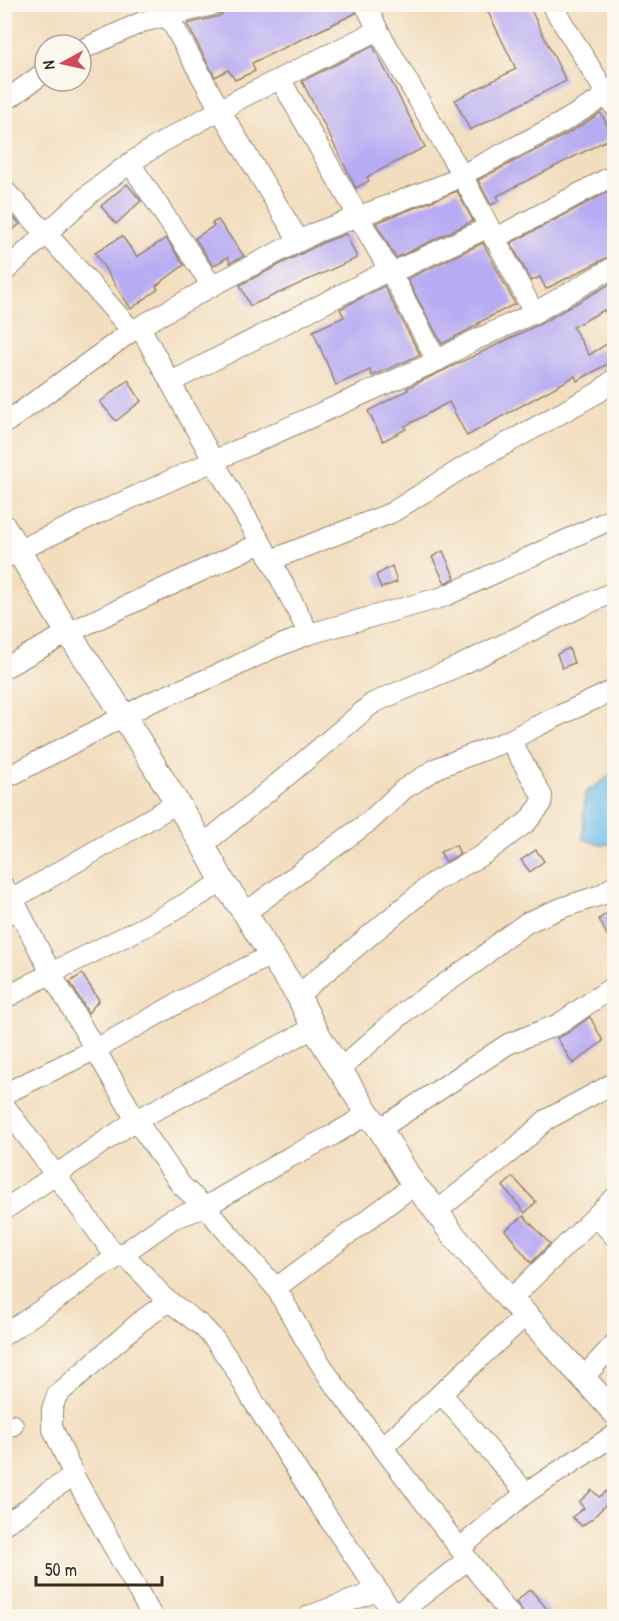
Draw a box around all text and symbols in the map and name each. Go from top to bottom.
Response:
north arrow [33,33,93,93]
text: N [37,59,60,71]
scale bar [36,1549,162,1587]
text: 50 m [45,1557,77,1582]

